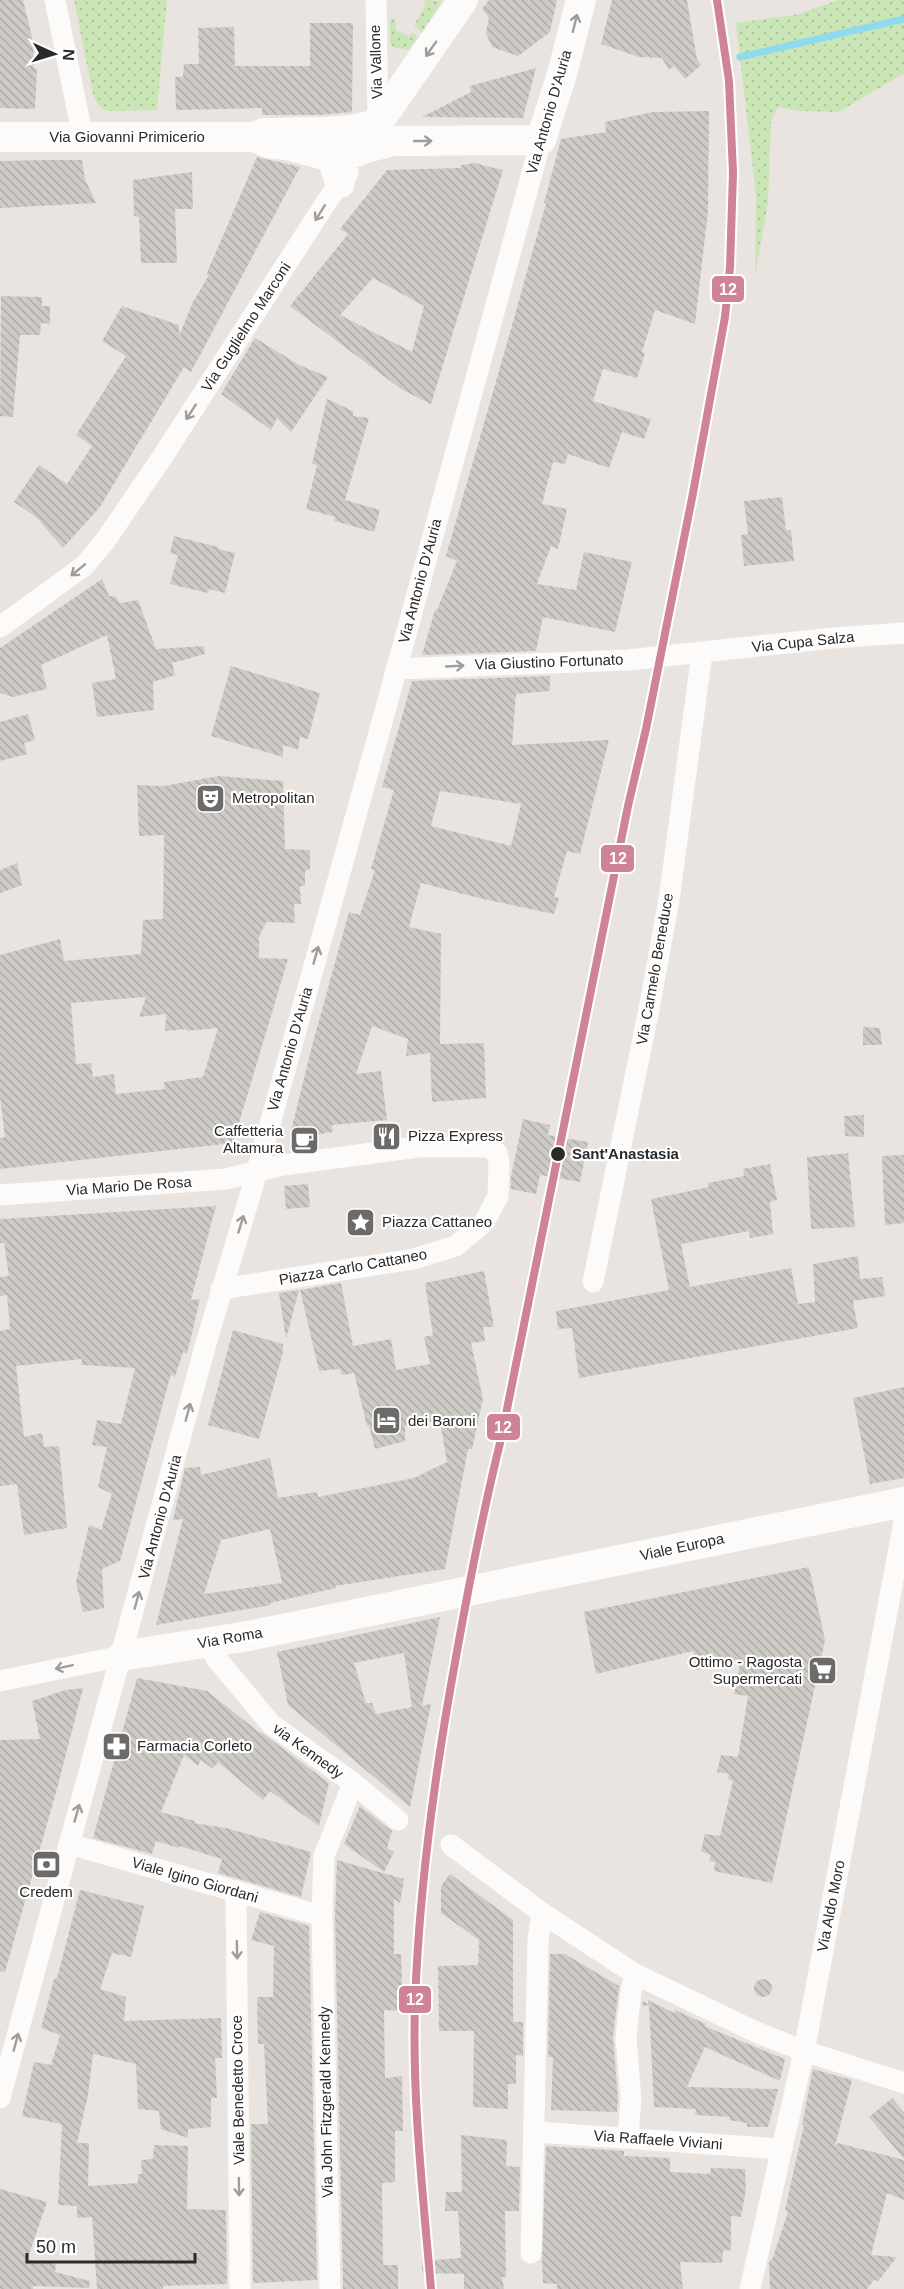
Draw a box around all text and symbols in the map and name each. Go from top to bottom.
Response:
one-way arrow [569,14,581,33]
north arrow [24,24,84,84]
street label: Via Vallone [366,24,385,100]
one-way arrow [425,40,437,56]
street label: Via Antonio D'Auria [523,47,575,176]
text: N [60,49,77,61]
street label: Via Giovanni Primicerio [49,128,205,145]
one-way arrow [413,135,433,147]
one-way arrow [313,204,325,221]
street label: Via Guglielmo Marconi [197,259,294,395]
line badge: 12 [711,275,745,303]
text: 12 [719,281,737,298]
one-way arrow [185,403,197,420]
street label: Via Antonio D'Auria [395,516,445,645]
one-way arrow [70,564,86,577]
street label: Via Cupa Salza [751,628,856,655]
street label: Via Giustino Fortunato [474,650,624,673]
one-way arrow [444,660,464,671]
theatre icon: Metropolitan [195,782,227,814]
place label: Metropolitan [232,789,315,806]
line badge: 12 [600,844,635,873]
text: 12 [609,850,627,867]
street label: Via Carmelo Beneduce [633,892,676,1046]
one-way arrow [311,946,323,965]
street label: Via Antonio D'Auria [264,984,316,1113]
restaurant icon: Pizza Express [371,1120,403,1152]
place label: Caffetteria Altamura [214,1122,284,1156]
cafe icon: Caffetteria Altamura [288,1124,320,1156]
place label: Pizza Express [408,1127,503,1144]
marker: Sant'Anastasia [549,1145,567,1163]
place label: Sant'Anastasia [572,1145,680,1162]
street label: Via Mario De Rosa [66,1173,193,1198]
place icon: Piazza Cattaneo [345,1206,377,1238]
place label: Piazza Cattaneo [382,1213,492,1230]
one-way arrow [236,1215,247,1234]
street label: Piazza Carlo Cattaneo [278,1245,428,1288]
one-way arrow [183,1403,194,1422]
hotel icon: dei Baroni [371,1405,403,1437]
place label: dei Baroni [408,1412,476,1429]
line badge: 12 [486,1413,521,1441]
text: 12 [494,1419,512,1436]
street label: Via Antonio D'Auria [135,1452,185,1581]
street label: Viale Europa [638,1529,726,1564]
one-way arrow [132,1591,143,1610]
street label: Via Roma [196,1623,264,1652]
place label: Ottimo - Ragosta Supermercati [689,1653,803,1687]
supermarket icon: Ottimo - Ragosta Supermercati [807,1655,839,1687]
one-way arrow [55,1662,74,1674]
street label: via Kennedy [270,1719,347,1782]
pharmacy icon: Farmacia Corleto [100,1730,132,1762]
place label: Farmacia Corleto [137,1737,252,1754]
one-way arrow [72,1804,83,1823]
bank icon: Credem [30,1849,62,1881]
street label: Viale Igino Giordani [130,1853,260,1906]
street label: Via Aldo Moro [813,1859,848,1953]
place label: Credem [19,1883,73,1900]
one-way arrow [231,1939,243,1959]
line badge: 12 [398,1985,432,2014]
text: 12 [406,1991,424,2008]
street label: Via John Fitzgerald Kennedy [315,2006,336,2198]
street label: Viale Benedetto Croce [228,2015,247,2165]
one-way arrow [10,2033,22,2052]
street label: Via Raffaele Viviani [593,2127,723,2152]
one-way arrow [233,2176,245,2196]
scale bar [27,2226,195,2264]
text: 50 m [36,2237,76,2257]

